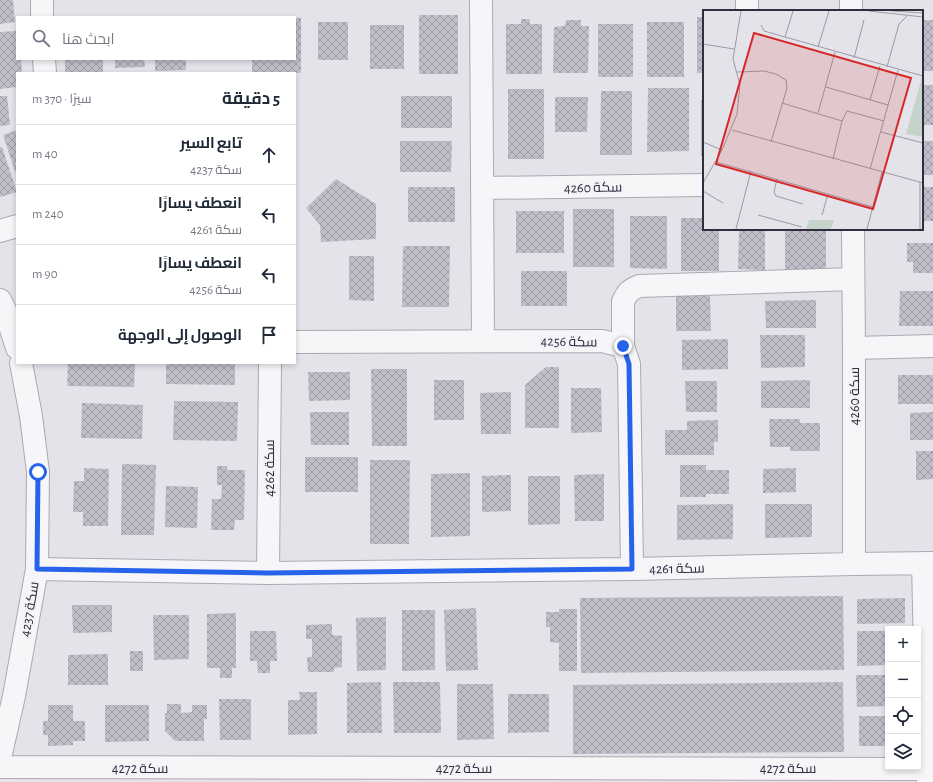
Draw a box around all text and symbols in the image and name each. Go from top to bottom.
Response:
inset map [703,10,923,230]
search box [16,16,296,60]
icon: search [30,27,52,49]
text: ابحث هنا [62,32,115,47]
text: 5 دقيقة [222,90,280,107]
text: سيرًا · 370 m [32,93,91,106]
text: تابع السير [180,136,242,151]
icon: ahead [258,144,280,166]
text: 40 m [32,148,58,161]
text: سكة 4237 [190,164,242,177]
street label: سكة 4260 [564,180,622,196]
text: انعطف يسارًا [158,196,242,211]
icon: left [258,204,280,226]
text: 240 m [32,208,64,221]
text: سكة 4261 [190,224,242,237]
text: انعطف يسارًا [158,256,242,271]
icon: left [258,264,280,286]
text: 90 m [32,268,58,281]
text: سكة 4256 [189,284,242,297]
icon: arrive [258,324,280,346]
text: الوصول إلى الوجهة [118,328,242,343]
street label: سكة 4256 [540,335,597,349]
route end [614,337,632,355]
street label: سكة 4260 [848,367,862,425]
street label: سكة 4262 [263,439,277,497]
route start [29,463,47,481]
street label: سكة 4261 [649,562,705,576]
street label: سكة 4237 [18,580,42,638]
map controls [885,626,921,770]
button: + [885,626,921,662]
button: − [885,662,921,698]
button: locate [885,698,921,734]
button: layers [885,734,921,770]
street label: سكة 4272 [112,762,168,776]
street label: سكة 4272 [436,762,492,776]
street label: سكة 4272 [760,762,816,776]

